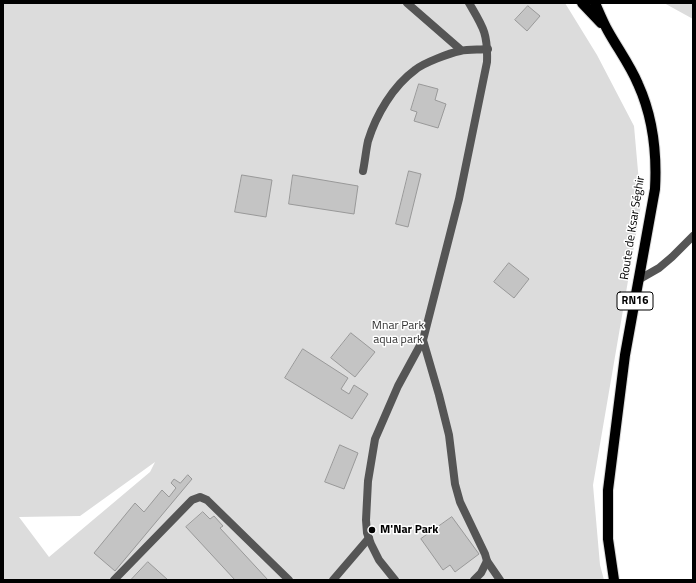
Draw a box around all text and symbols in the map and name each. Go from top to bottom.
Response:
street label: Route de Ksar Séghir [618,175,648,281]
road number: RN16 [617,292,653,310]
park label: Mnar Park aqua park [372,319,424,347]
place label: M'Nar Park [380,523,438,537]
marker: M'Nar Park [367,525,377,535]

